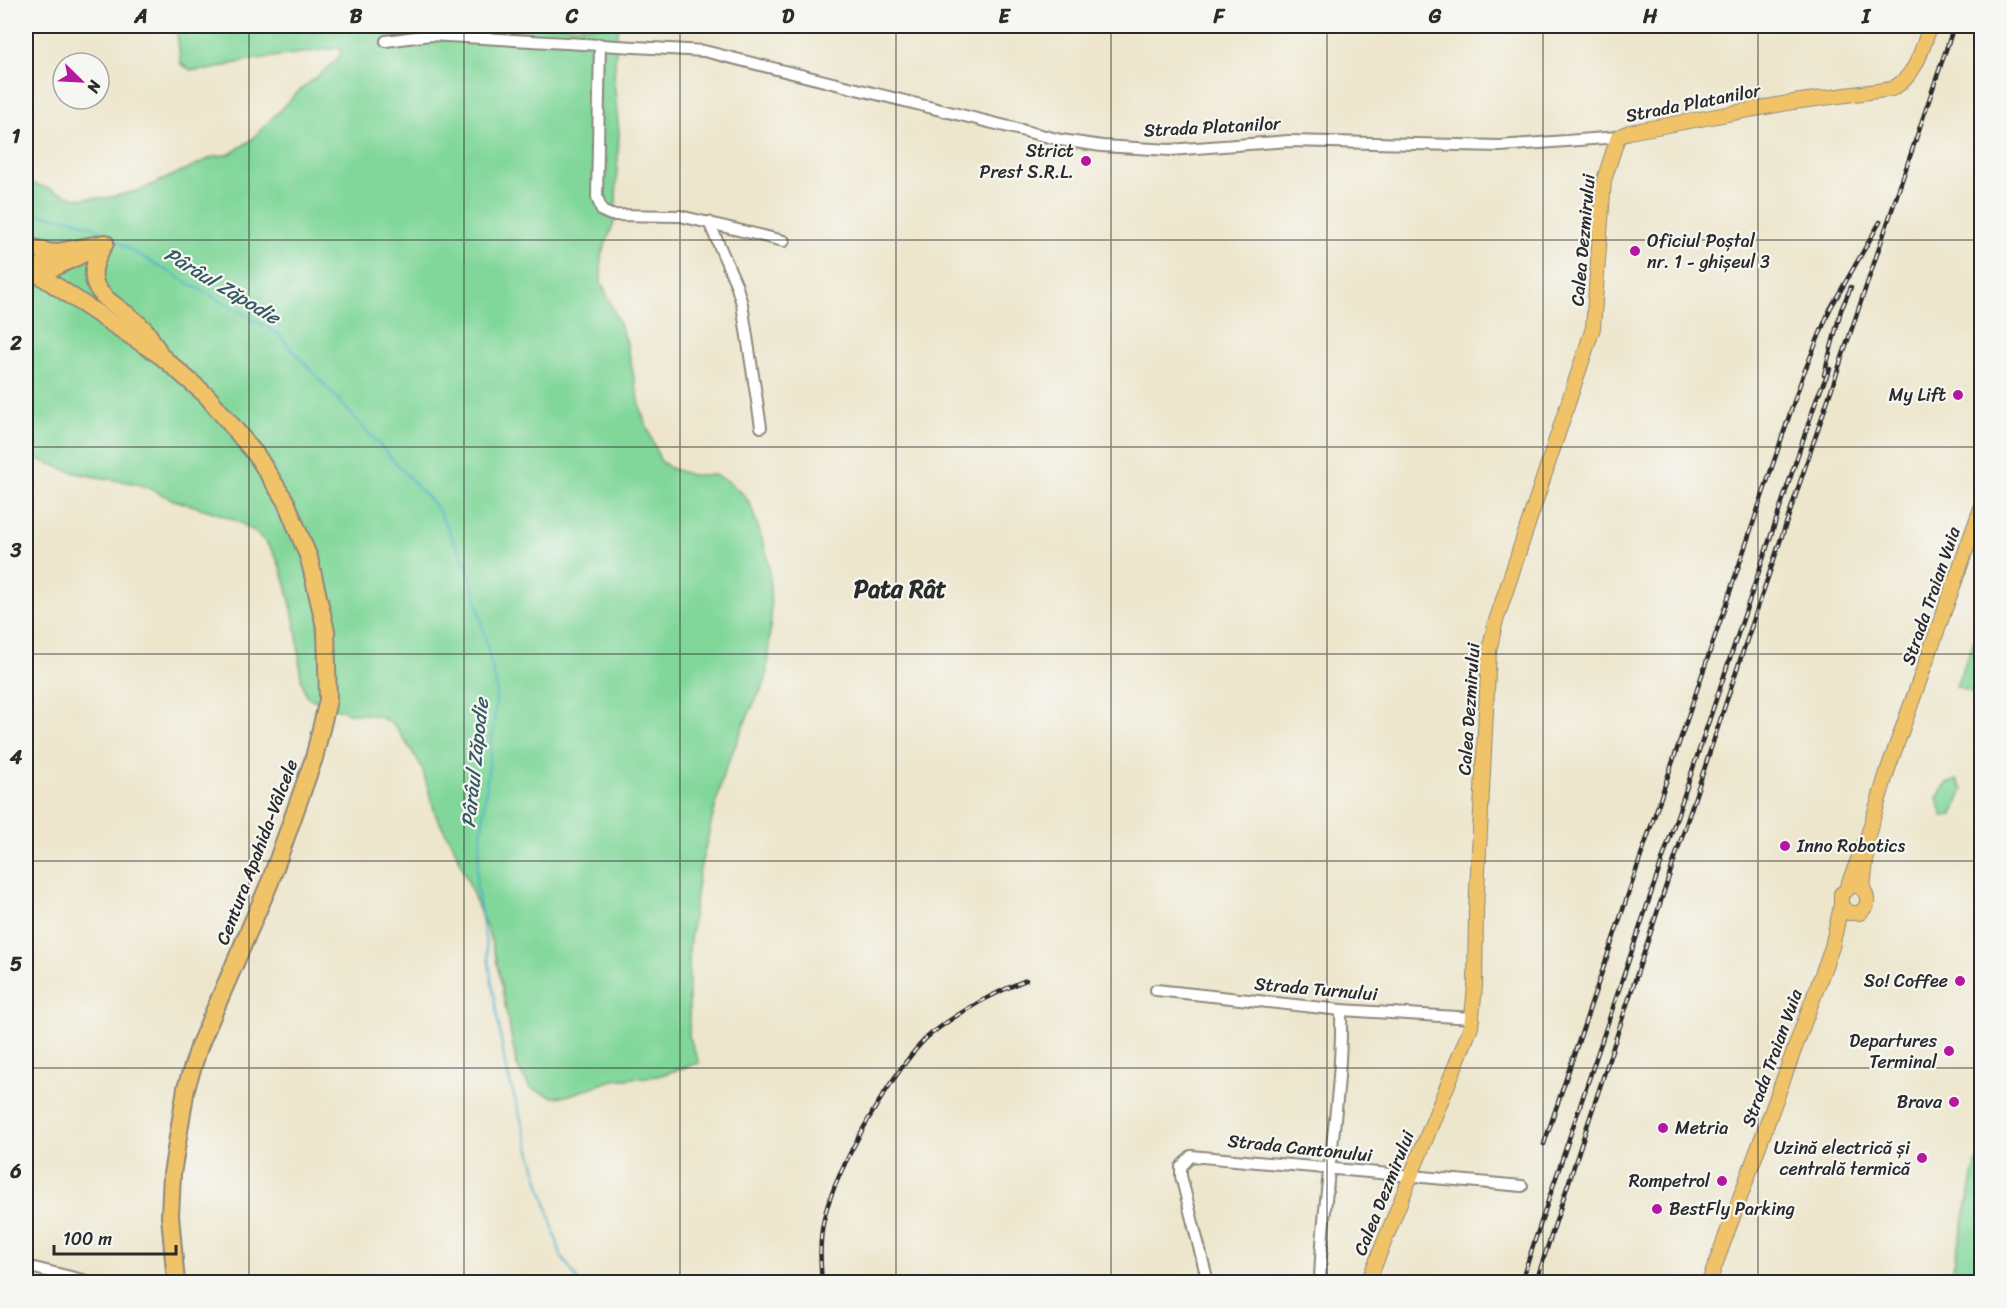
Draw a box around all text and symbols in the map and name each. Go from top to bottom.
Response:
text: A [133,0,148,34]
text: B [350,0,363,34]
text: C [565,0,579,34]
text: D [782,0,795,34]
text: E [998,0,1011,34]
text: F [1213,0,1226,34]
text: G [1428,0,1442,34]
text: H [1642,0,1658,34]
text: I [1861,0,1872,34]
north arrow [51,51,111,111]
street label: Strada Platanilor [1623,74,1765,132]
text: N [78,75,110,99]
street label: Strada Platanilor [1143,107,1283,147]
text: 1 [12,119,21,154]
place label: Strict Prest S.R.L. [980,135,1074,188]
marker: Strict Prest S.R.L. [1079,154,1093,168]
street label: Calea Dezmirului [1561,172,1605,307]
place label: Oficiul Poștal nr. 1 - ghișeul 3 [1647,225,1770,278]
water label: Pârâul Zăpodie [157,238,288,335]
marker: Oficiul Poștal nr. 1 - ghișeul 3 [1628,244,1642,258]
text: 2 [9,326,22,361]
place label: My Lift [1889,379,1947,411]
marker: My Lift [1951,388,1965,402]
street label: Strada Traian Vuia [1892,521,1970,670]
text: 3 [10,533,22,568]
district label: Pata Rât [854,568,947,610]
street label: Calea Dezmirului [1448,641,1490,776]
water label: Pârâul Zăpodie [451,695,499,829]
text: 4 [9,740,23,775]
street label: Centura Apahida-Vâlcele [207,754,307,950]
place label: Inno Robotics [1796,830,1906,862]
marker: Inno Robotics [1778,839,1792,853]
text: 5 [10,947,22,982]
place label: So! Coffee [1864,965,1948,997]
street label: Strada Turnului [1253,968,1380,1010]
marker: So! Coffee [1953,974,1967,988]
street label: Strada Traian Vuia [1732,984,1812,1131]
place label: Departures Terminal [1849,1025,1938,1078]
marker: Departures Terminal [1942,1044,1956,1058]
place label: Brava [1897,1086,1943,1118]
marker: Brava [1947,1095,1961,1109]
place label: Metria [1675,1112,1728,1144]
marker: Metria [1656,1121,1670,1135]
street label: Strada Cantonului [1226,1125,1375,1172]
street label: Calea Dezmirului [1344,1125,1424,1260]
place label: Uzină electrică și centrală termică [1774,1132,1911,1185]
marker: Uzină electrică și centrală termică [1915,1151,1929,1165]
text: 6 [9,1154,22,1189]
place label: Rompetrol [1629,1165,1711,1197]
marker: Rompetrol [1715,1174,1729,1188]
place label: BestFly Parking [1669,1193,1795,1225]
marker: BestFly Parking [1650,1202,1664,1216]
scale bar [54,1218,176,1256]
text: 100 m [63,1223,112,1255]

